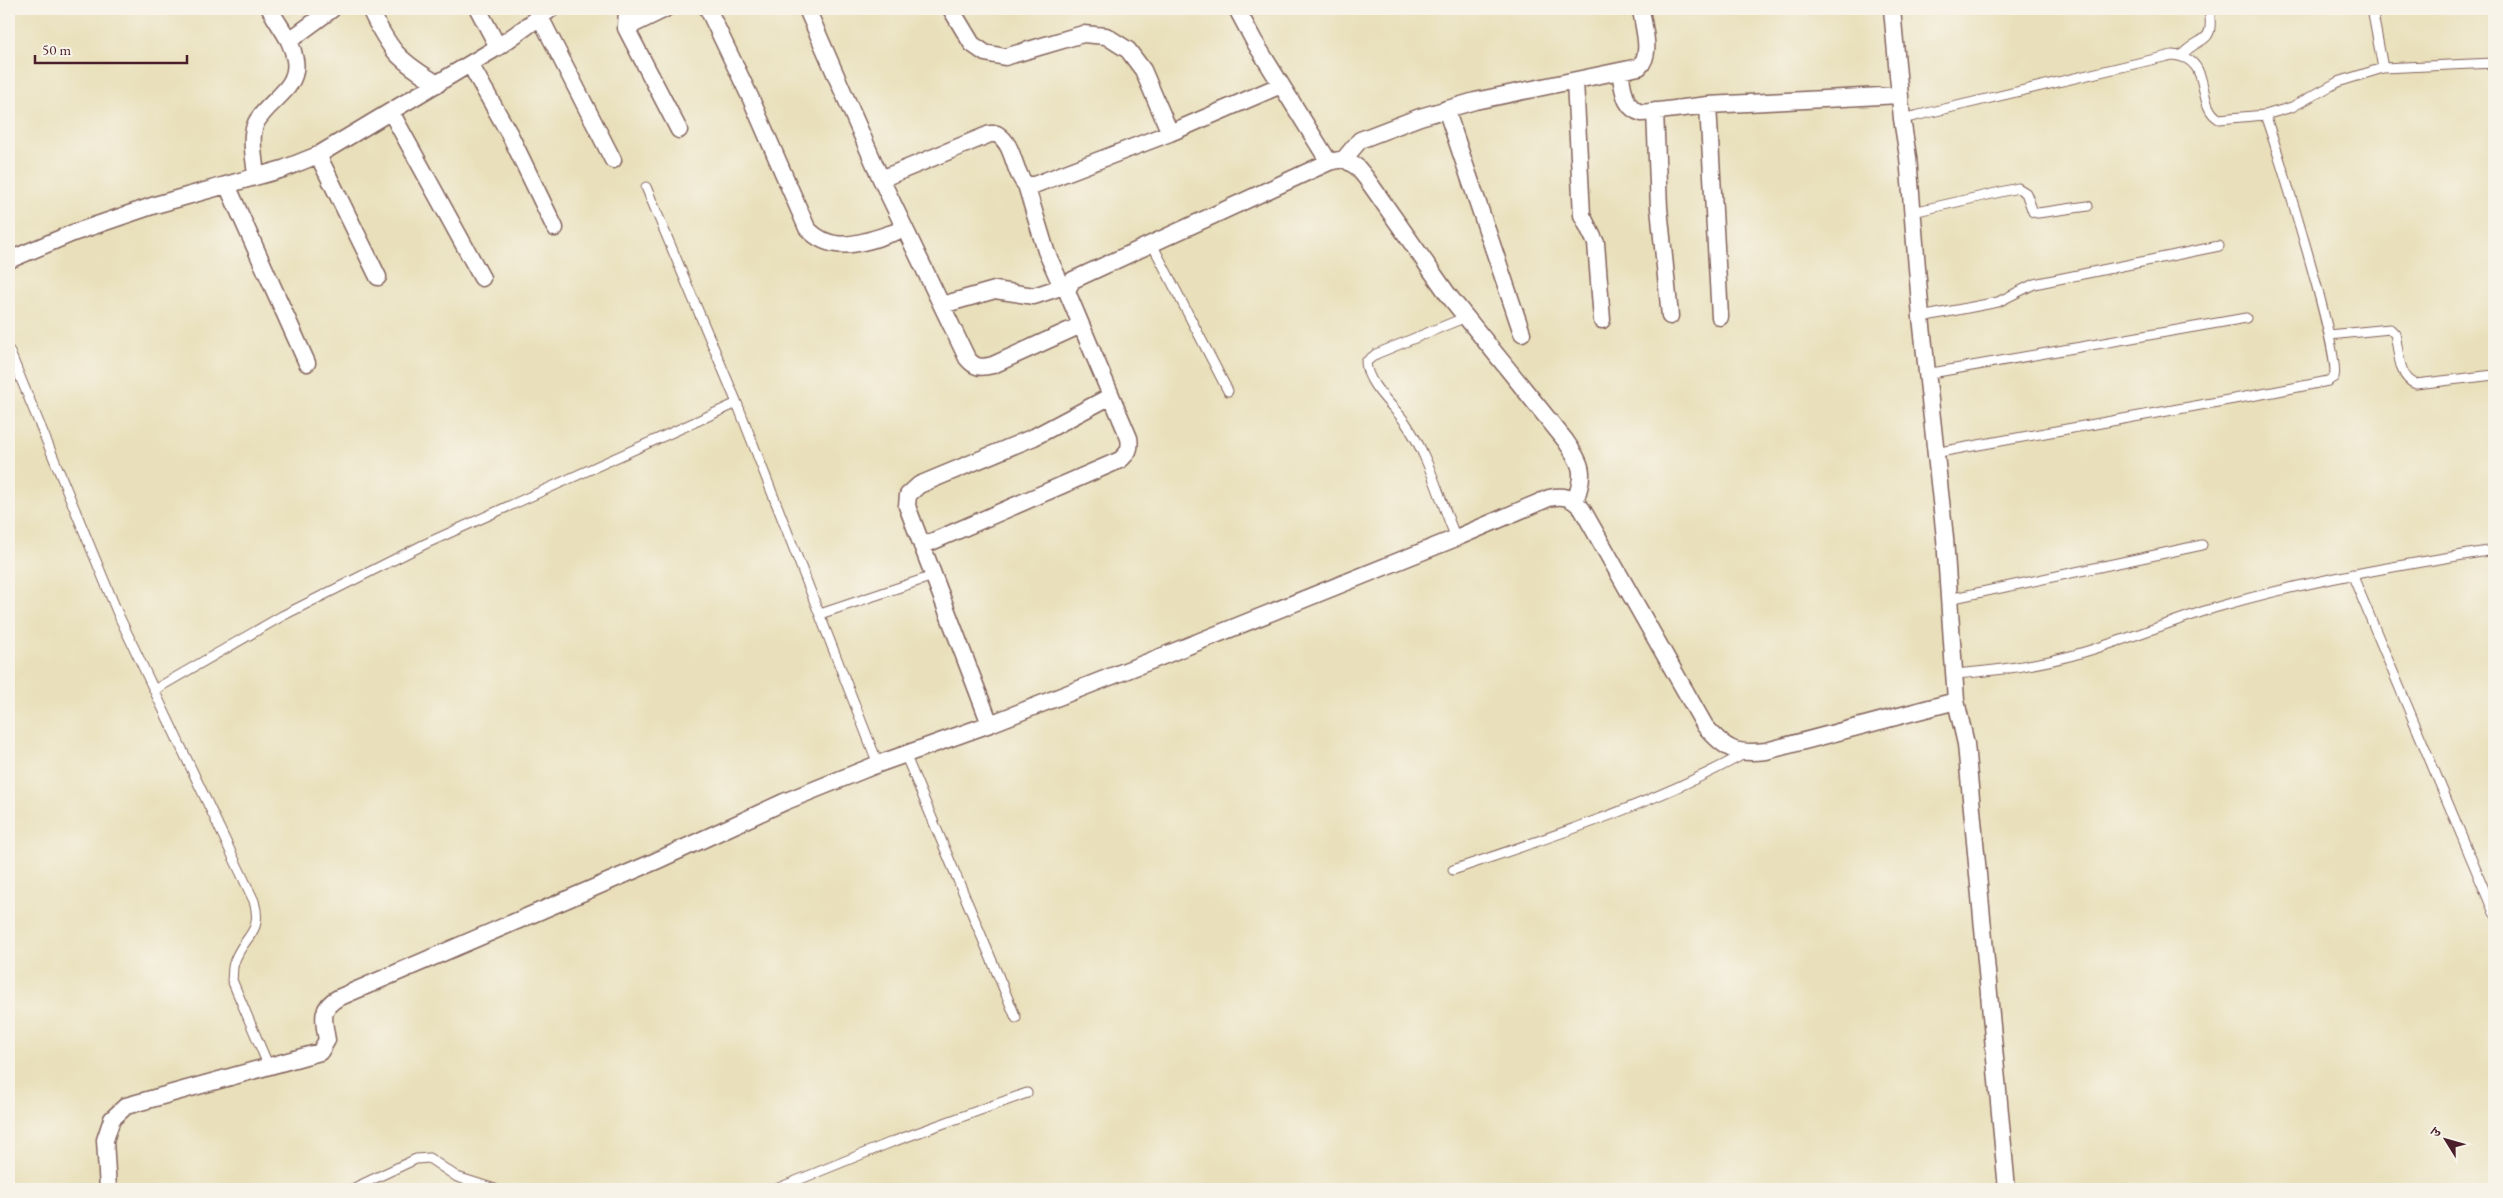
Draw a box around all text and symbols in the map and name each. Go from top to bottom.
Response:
scale bar [35,32,188,64]
text: 50 m [42,40,71,59]
north arrow [2420,1116,2470,1166]
text: उ [2426,1123,2445,1141]

